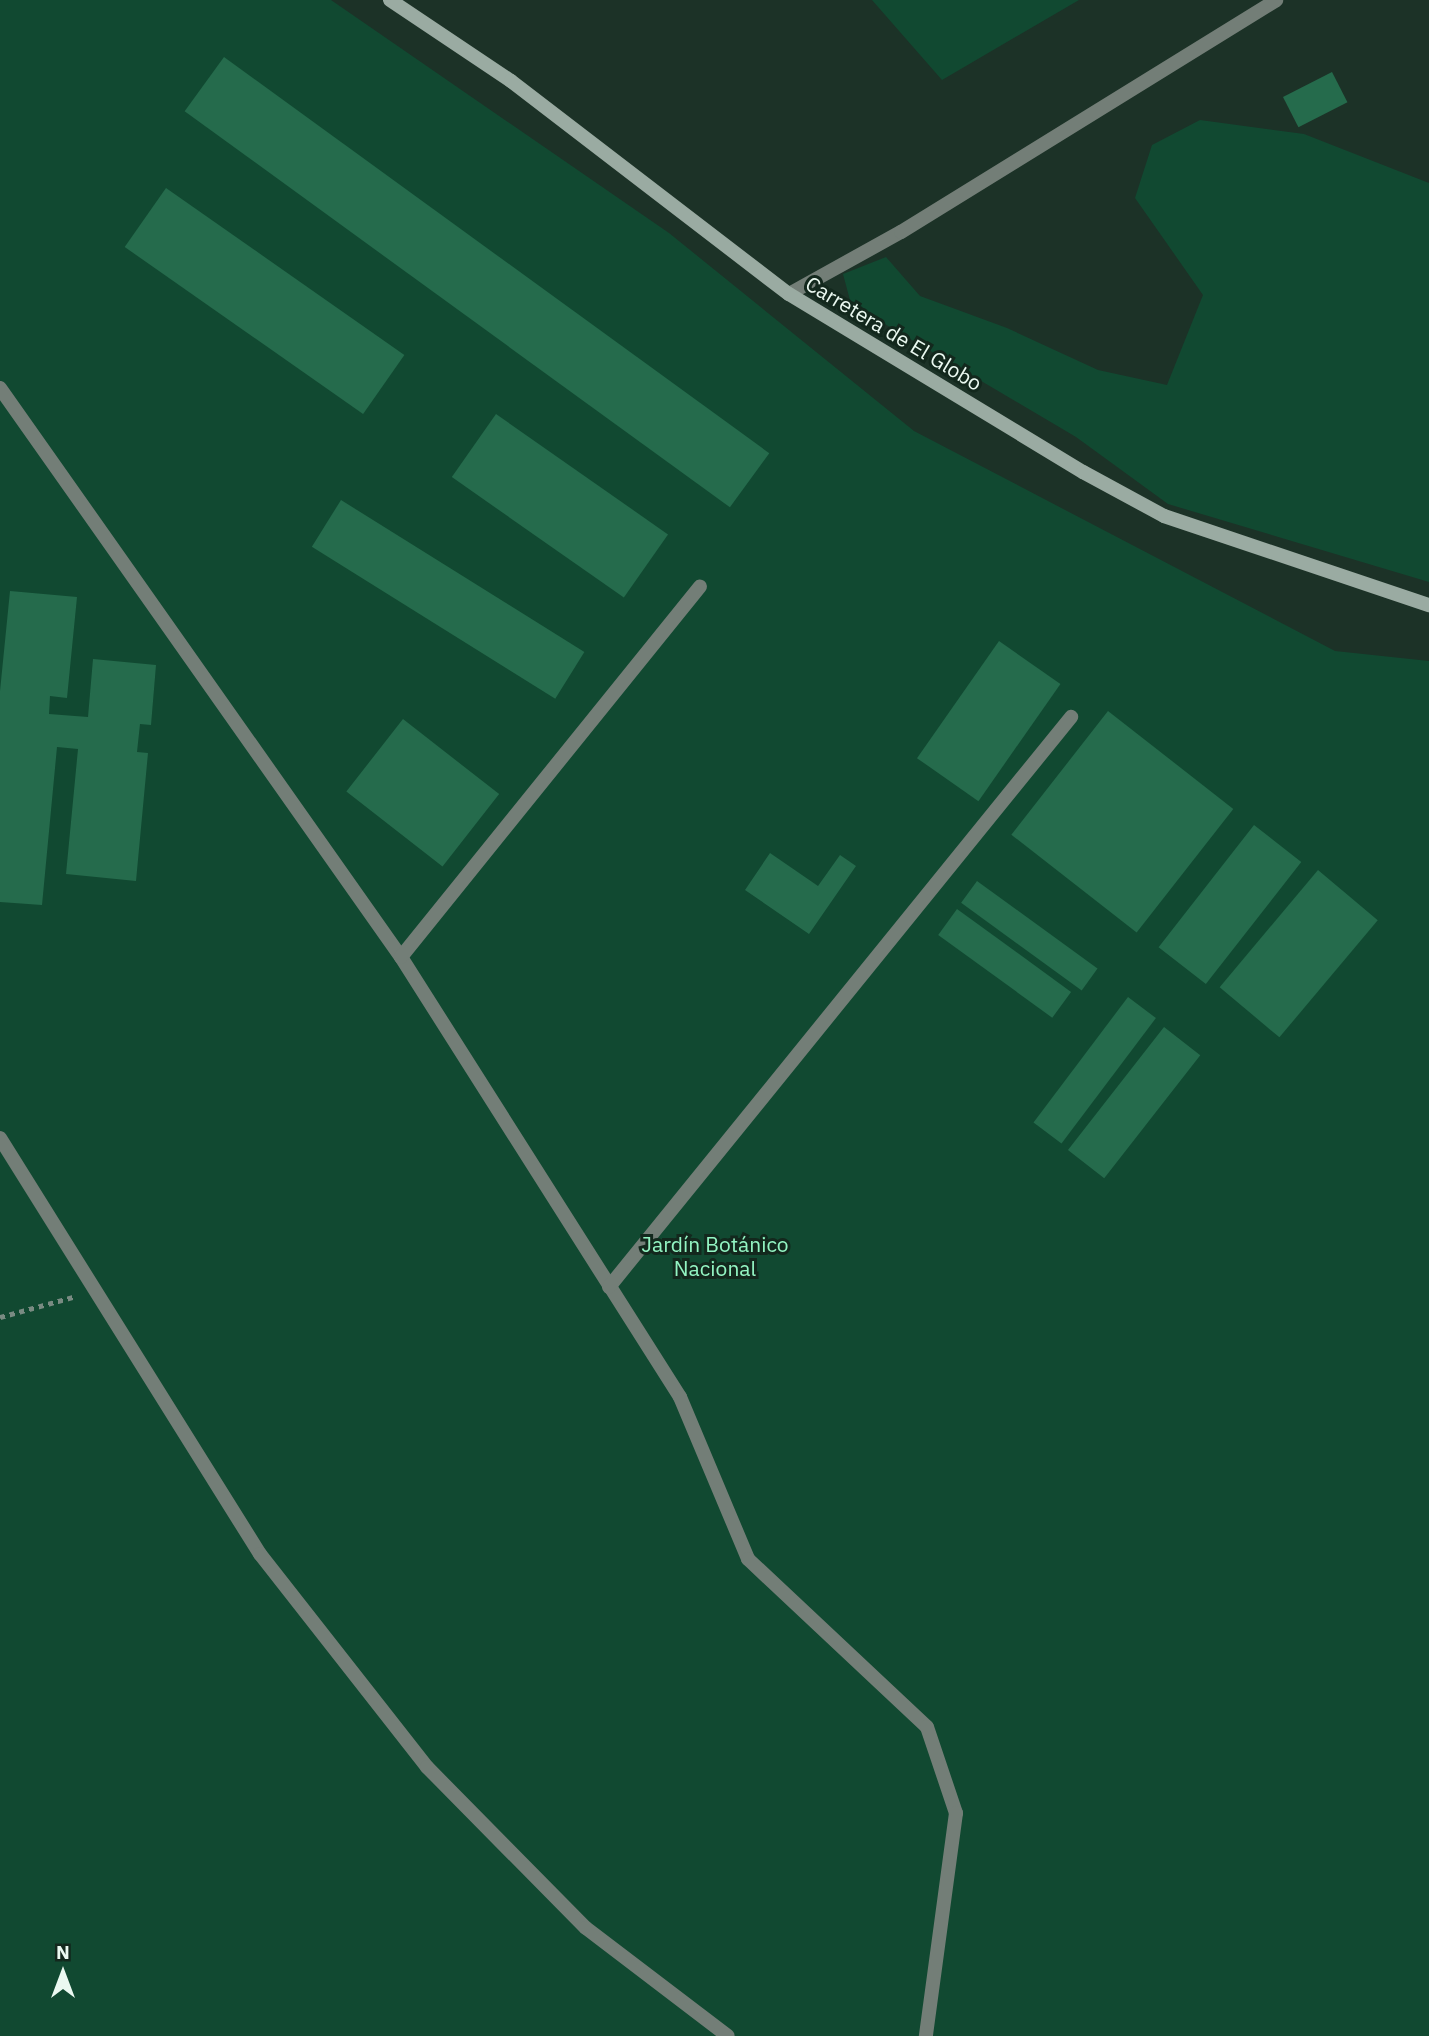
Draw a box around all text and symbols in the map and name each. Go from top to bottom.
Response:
street label: Carretera de El Globo [801,270,987,396]
park label: Jardín Botánico Nacional [641,1231,789,1281]
north arrow [28,1938,98,2008]
text: N [56,1940,70,1964]

